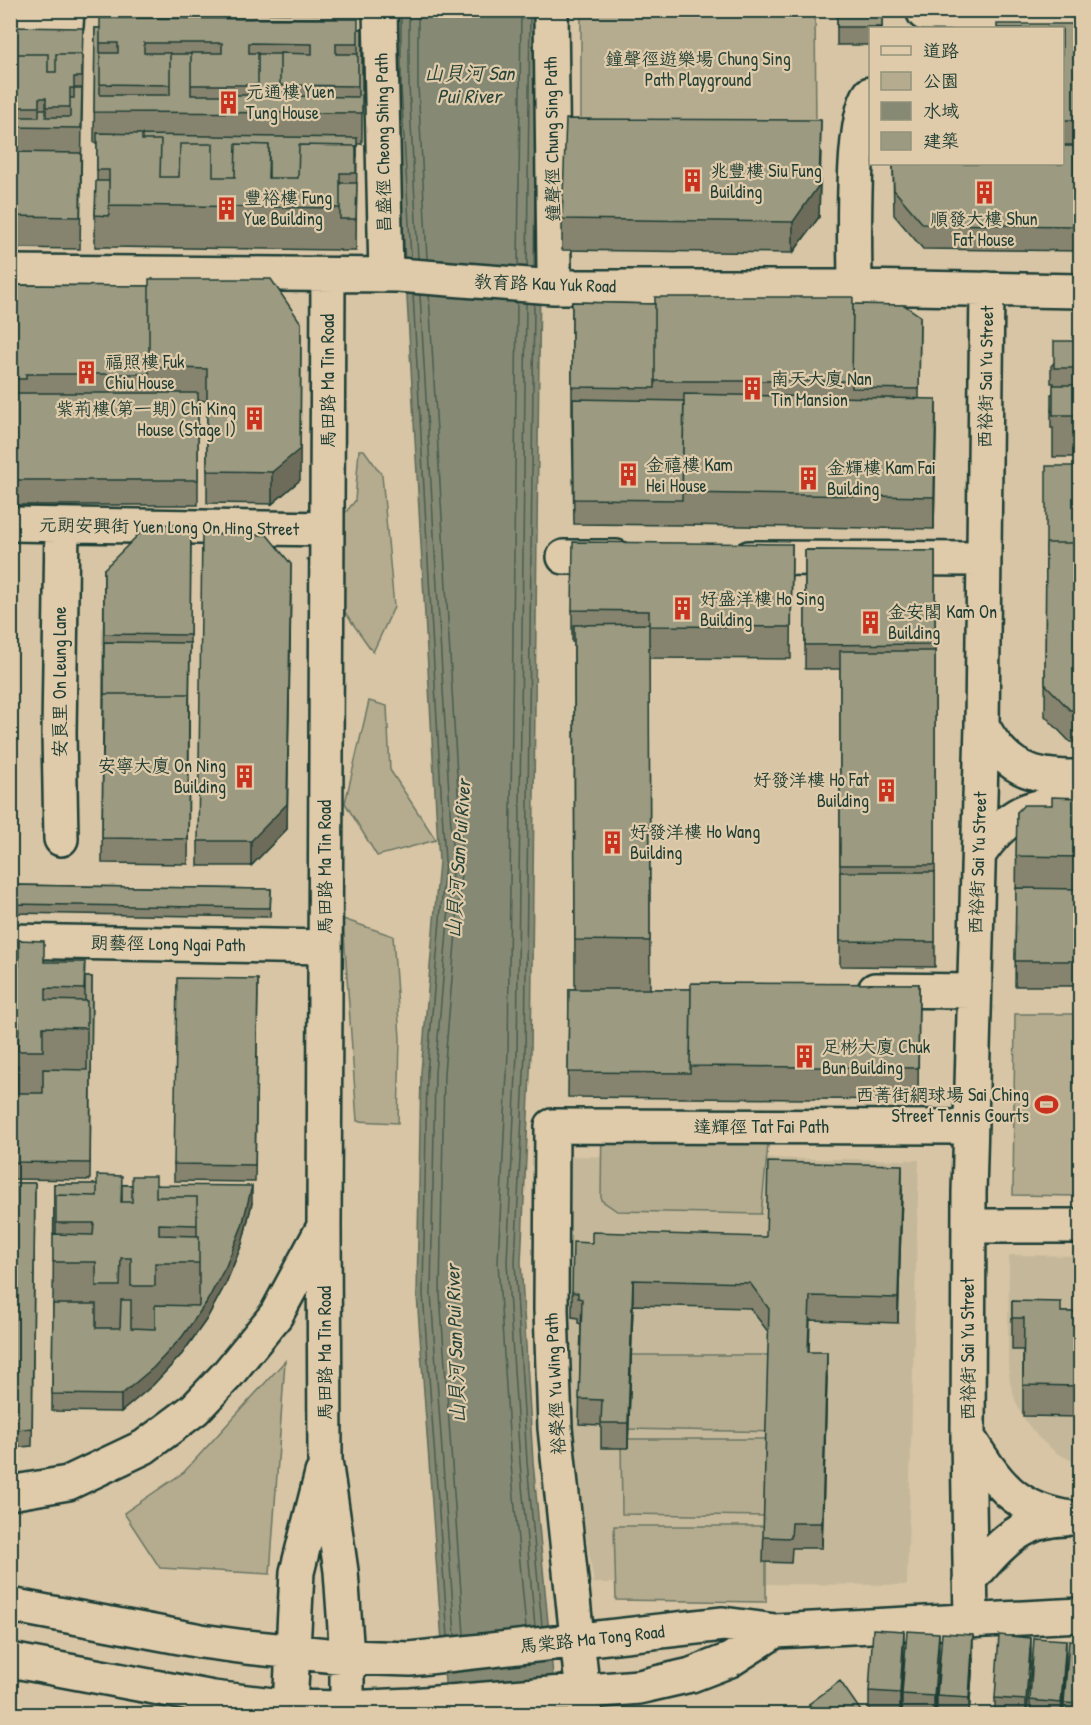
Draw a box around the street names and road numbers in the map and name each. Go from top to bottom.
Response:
street label: 昌盛徑 Cheong Shing Path [368,52,397,233]
street label: 鐘聲徑 Chung Sing Path [538,56,565,222]
street label: 教育路 Kau Yuk Road [474,269,617,298]
street label: 西裕街 Sai Yu Street [972,305,999,449]
street label: 馬田路 Ma Tin Road [315,314,340,448]
street label: 元朗安興街 Yuen Long On Hing Street [39,512,300,541]
street label: 安良里 On Leung Lane [47,607,72,757]
street label: 西裕街 Sai Yu Street [963,790,993,935]
street label: 馬田路 Ma Tin Road [312,800,337,934]
street label: 朗藝徑 Long Ngai Path [90,930,246,957]
street label: 達輝徑 Tat Fai Path [693,1114,829,1139]
street label: 西裕街 Sai Yu Street [955,1277,980,1420]
street label: 馬田路 Ma Tin Road [312,1286,337,1420]
street label: 裕榮徑 Yu Wing Path [538,1312,571,1456]
street label: 馬棠路 Ma Tong Road [518,1618,666,1659]

